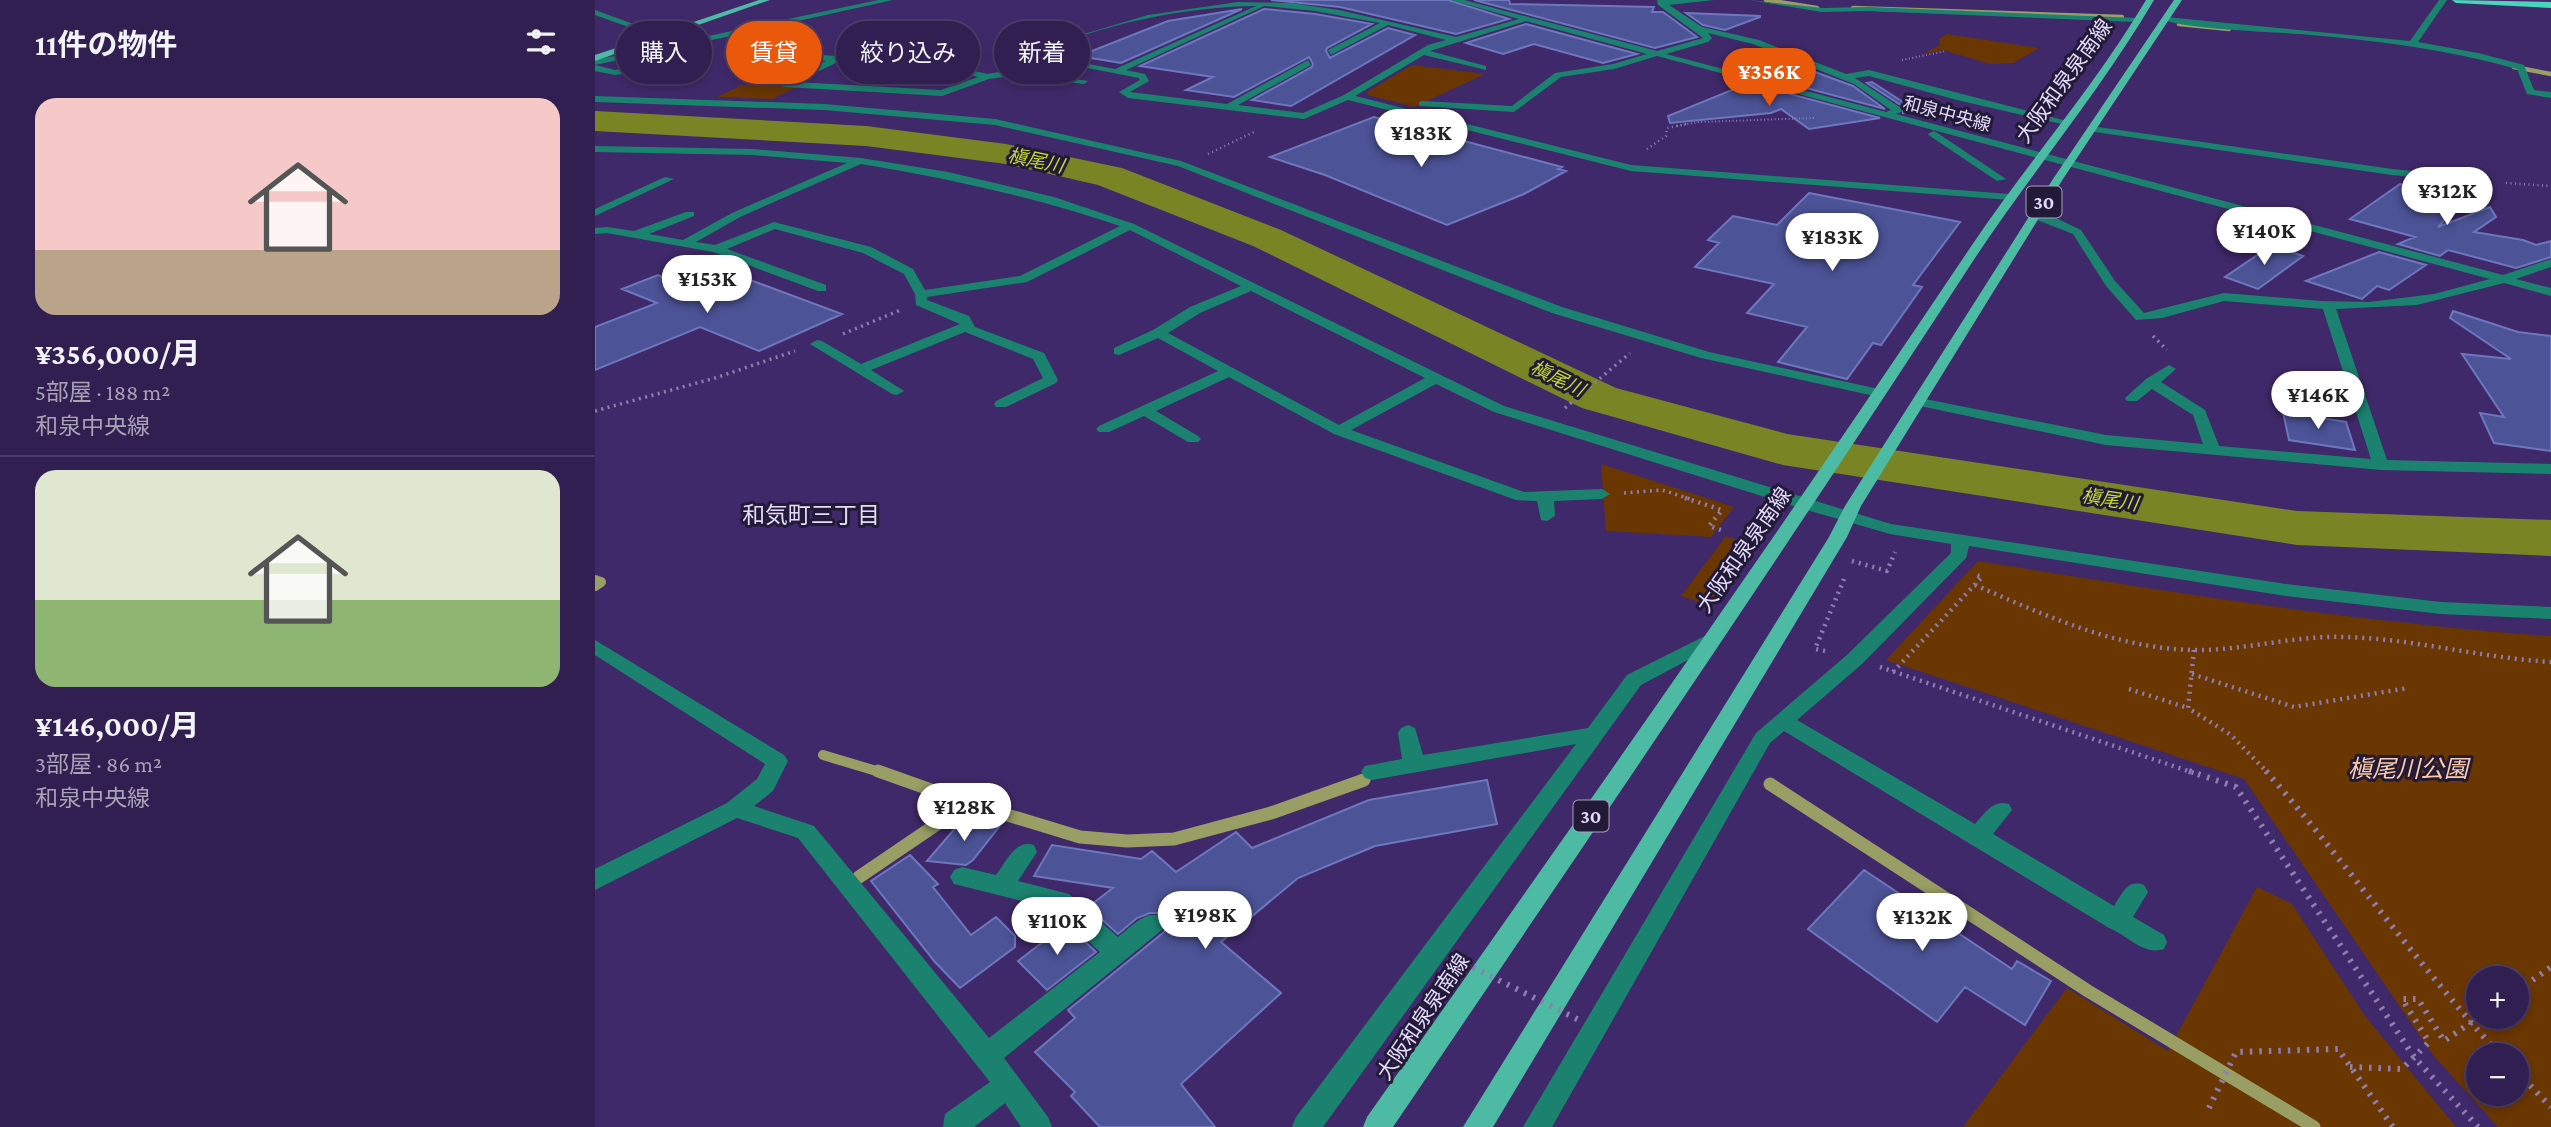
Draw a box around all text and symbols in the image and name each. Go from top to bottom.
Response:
street label: 大阪和泉泉南線 [2011,14,2117,148]
chip: 購入 [616,21,712,84]
chip: 賃貸 [726,21,822,84]
chip: 絞り込み [836,21,980,84]
chip: 新着 [994,21,1090,84]
icon: filters [522,23,560,61]
text: 11件の物件 [35,28,177,61]
pin: ¥356K [1720,48,1818,108]
text: ¥356K [1738,58,1800,84]
street label: 和泉中央線 [1901,93,1993,135]
pin: ¥183K [1372,110,1470,169]
text: ¥183K [1391,119,1451,145]
icon: home [235,144,361,270]
water label: 槇尾川 [1006,144,1068,177]
pin: ¥312K [2398,168,2496,227]
text: ¥312K [2418,177,2476,203]
road number: 30 [2027,186,2061,218]
pin: ¥140K [2215,208,2313,267]
pin: ¥183K [1783,214,1881,273]
text: ¥140K [2233,217,2295,243]
text: ¥183K [1802,223,1862,249]
pin: ¥153K [658,256,756,315]
text: ¥153K [678,265,736,291]
text: ¥356,000/月 [35,337,201,370]
water label: 槇尾川 [1528,357,1590,401]
pin: ¥146K [2269,372,2367,431]
text: 5部屋 · 188 m² [35,379,170,405]
text: ¥146K [2287,381,2349,407]
text: 和泉中央線 [35,413,150,439]
street label: 大阪和泉泉南線 [1692,483,1796,617]
water label: 槇尾川 [2080,485,2142,515]
district label: 和気町三丁目 [742,502,880,528]
icon: home [235,516,361,642]
text: ¥146,000/月 [35,709,199,742]
text: 3部屋 · 86 m² [35,751,162,777]
park label: 槇尾川公園 [2348,755,2471,782]
pin: ¥128K [915,784,1013,843]
text: 和泉中央線 [35,785,150,811]
text: ¥128K [933,793,995,819]
road number: 30 [1573,800,1609,832]
pin: ¥198K [1156,892,1254,951]
pin: ¥132K [1873,894,1971,953]
pin: ¥110K [1008,898,1106,957]
text: ¥198K [1174,901,1236,927]
text: ¥132K [1892,903,1952,929]
text: ¥110K [1027,907,1087,933]
street label: 大阪和泉泉南線 [1372,949,1474,1085]
map controls [2466,966,2529,1106]
button: + [2466,966,2529,1029]
button: − [2466,1043,2529,1106]

